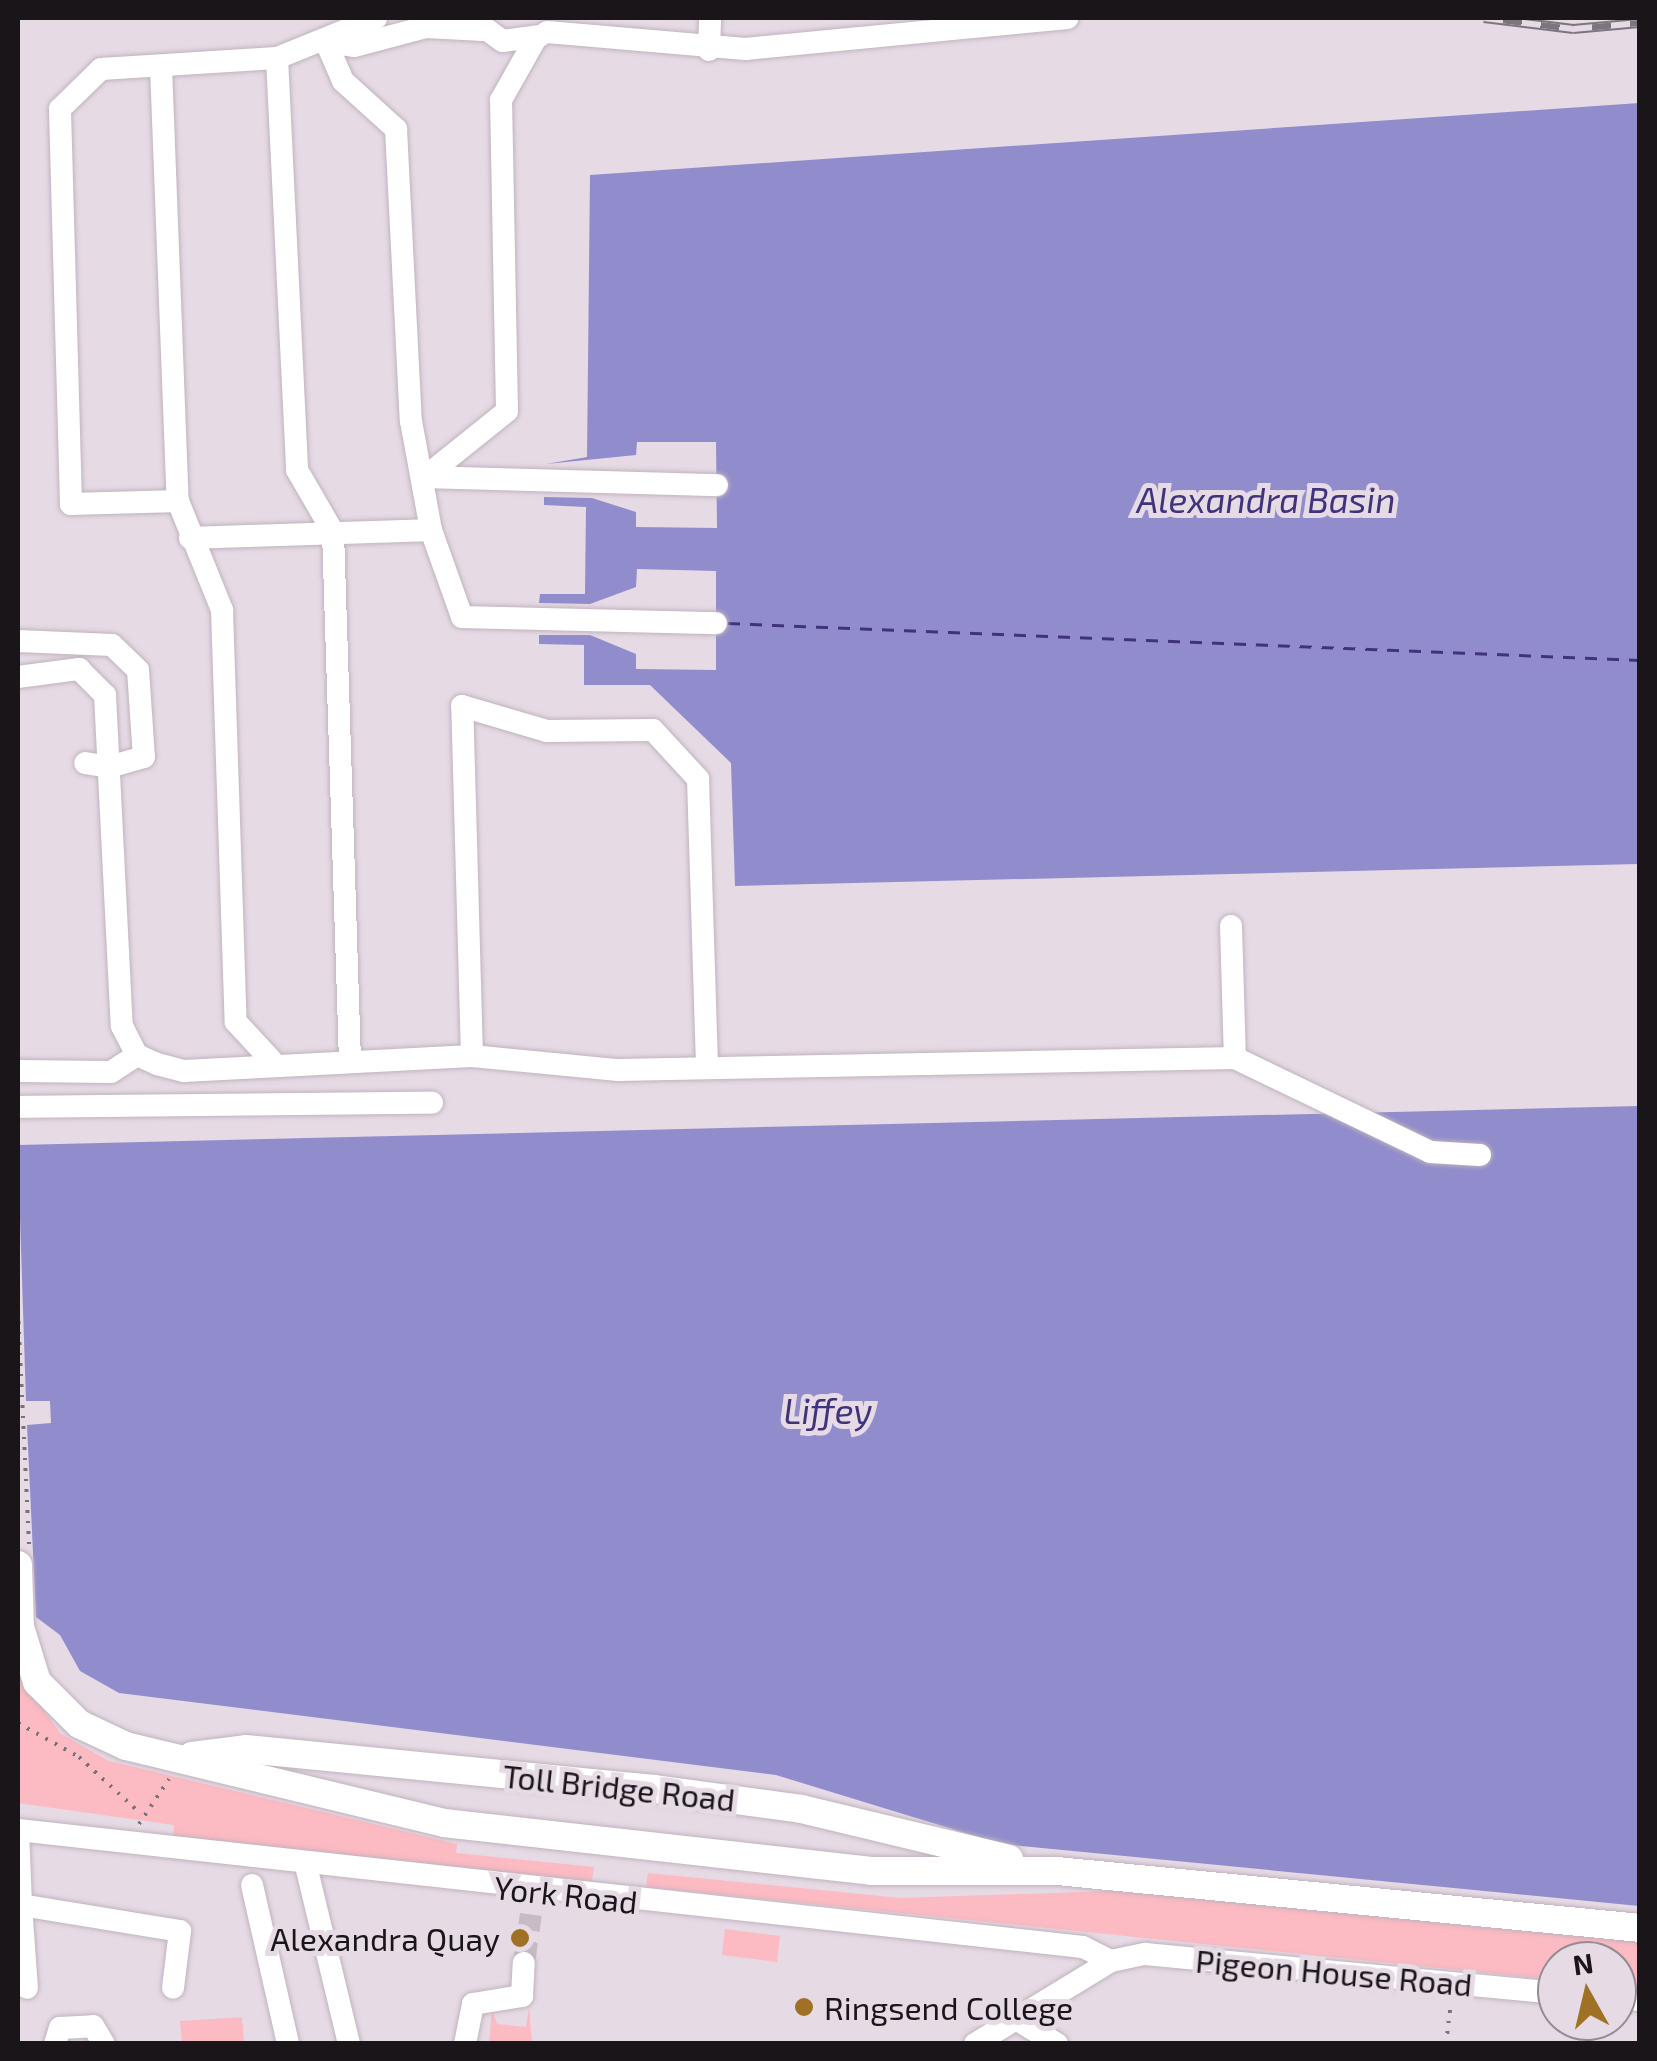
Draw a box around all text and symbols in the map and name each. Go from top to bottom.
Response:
water label: Alexandra Basin [1137,478,1395,520]
water label: Liffey [784,1389,872,1431]
street label: Toll Bridge Road [501,1756,737,1818]
street label: York Road [492,1867,640,1921]
place label: Alexandra Quay [270,1919,500,1957]
marker: Alexandra Quay [509,1927,531,1949]
street label: Pigeon House Road [1194,1941,1474,2003]
north arrow [1537,1941,1637,2041]
text: N [1571,1945,1595,1982]
place label: Ringsend College [824,1988,1073,2026]
marker: Ringsend College [793,1996,815,2018]

